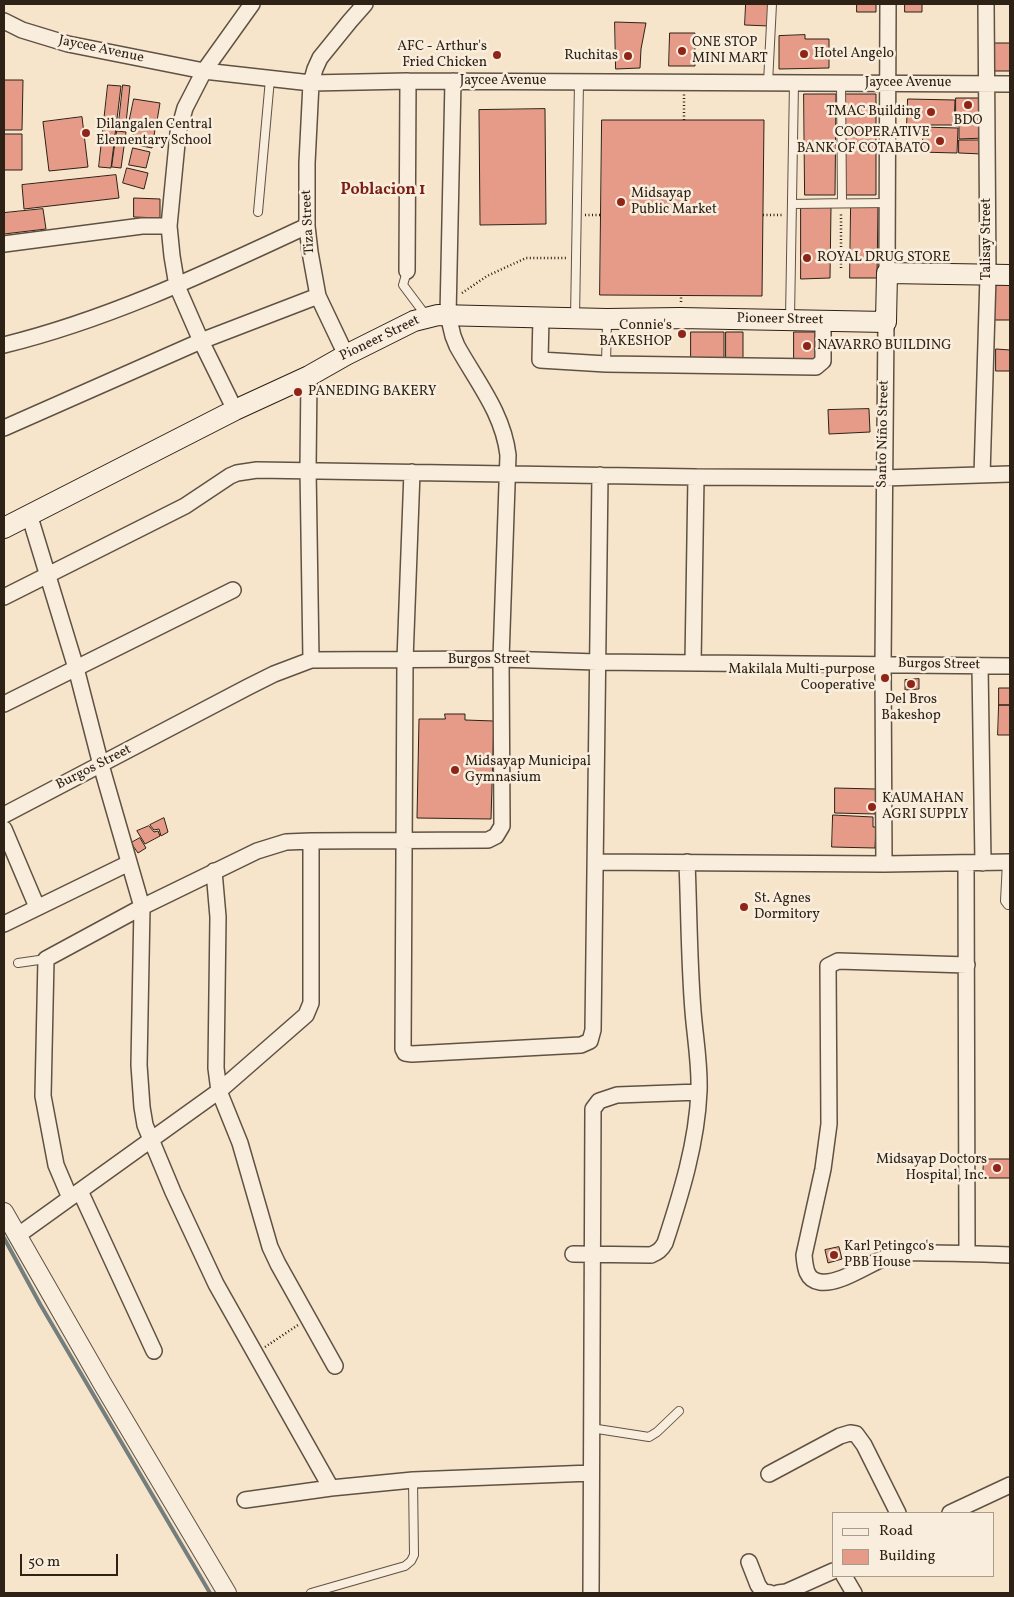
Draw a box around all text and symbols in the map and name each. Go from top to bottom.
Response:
street label: Jaycee Avenue [57,33,145,67]
place label: ONE STOP MINI MART [692,35,768,68]
place label: AFC - Arthur's Fried Chicken [397,39,487,72]
marker: ONE STOP MINI MART [676,45,688,57]
place label: Hotel Angelo [814,46,894,62]
place label: Ruchitas [564,48,618,64]
marker: Hotel Angelo [798,48,810,60]
marker: AFC - Arthur's Fried Chicken [491,49,503,61]
marker: Ruchitas [622,50,634,62]
street label: Jaycee Avenue [460,73,546,89]
street label: Jaycee Avenue [865,75,951,91]
marker: BDO [962,99,974,111]
place label: TMAC Building [826,104,921,120]
marker: TMAC Building [925,106,937,118]
place label: BDO [953,113,983,129]
place label: Dilangalen Central Elementary School [96,117,212,150]
place label: COOPERATIVE BANK OF COTABATO [797,125,930,158]
marker: Dilangalen Central Elementary School [80,127,92,139]
marker: COOPERATIVE BANK OF COTABATO [934,135,946,147]
district label: Poblacion 1 [341,181,425,201]
place label: Midsayap Public Market [631,186,717,218]
street label: Tiza Street [299,189,319,255]
marker: Midsayap Public Market [615,196,627,208]
street label: Talisay Street [979,198,995,280]
place label: ROYAL DRUG STORE [817,250,950,266]
marker: ROYAL DRUG STORE [801,252,813,264]
street label: Pioneer Street [736,311,824,329]
street label: Pioneer Street [337,312,423,366]
place label: Connie's BAKESHOP [599,318,672,351]
marker: Connie's BAKESHOP [676,328,688,340]
place label: NAVARRO BUILDING [817,338,951,354]
marker: NAVARRO BUILDING [801,340,813,352]
street label: Santo Niño Street [875,380,893,488]
place label: PANEDING BAKERY [308,384,436,400]
marker: PANEDING BAKERY [292,386,304,398]
street label: Burgos Street [448,652,530,668]
street label: Burgos Street [898,656,980,674]
place label: Makilala Multi-purpose Cooperative [728,662,875,694]
marker: Makilala Multi-purpose Cooperative [879,672,891,684]
marker: Del Bros Bakeshop [905,678,917,690]
place label: Del Bros Bakeshop [881,692,941,724]
street label: Burgos Street [53,742,135,794]
place label: Midsayap Municipal Gymnasium [465,754,591,786]
marker: Midsayap Municipal Gymnasium [449,764,461,776]
place label: KAUMAHAN AGRI SUPPLY [882,791,969,824]
marker: KAUMAHAN AGRI SUPPLY [866,801,878,813]
place label: St. Agnes Dormitory [754,891,820,924]
marker: St. Agnes Dormitory [738,901,750,913]
place label: Midsayap Doctors Hospital, Inc. [876,1152,987,1184]
marker: Midsayap Doctors Hospital, Inc. [991,1162,1003,1174]
place label: Karl Petingco's PBB House [844,1239,934,1272]
marker: Karl Petingco's PBB House [828,1249,840,1261]
legend [832,1512,994,1577]
text: Road [879,1521,913,1542]
scale bar [22,1544,120,1576]
text: Building [879,1546,935,1567]
text: 50 m [28,1552,60,1573]

